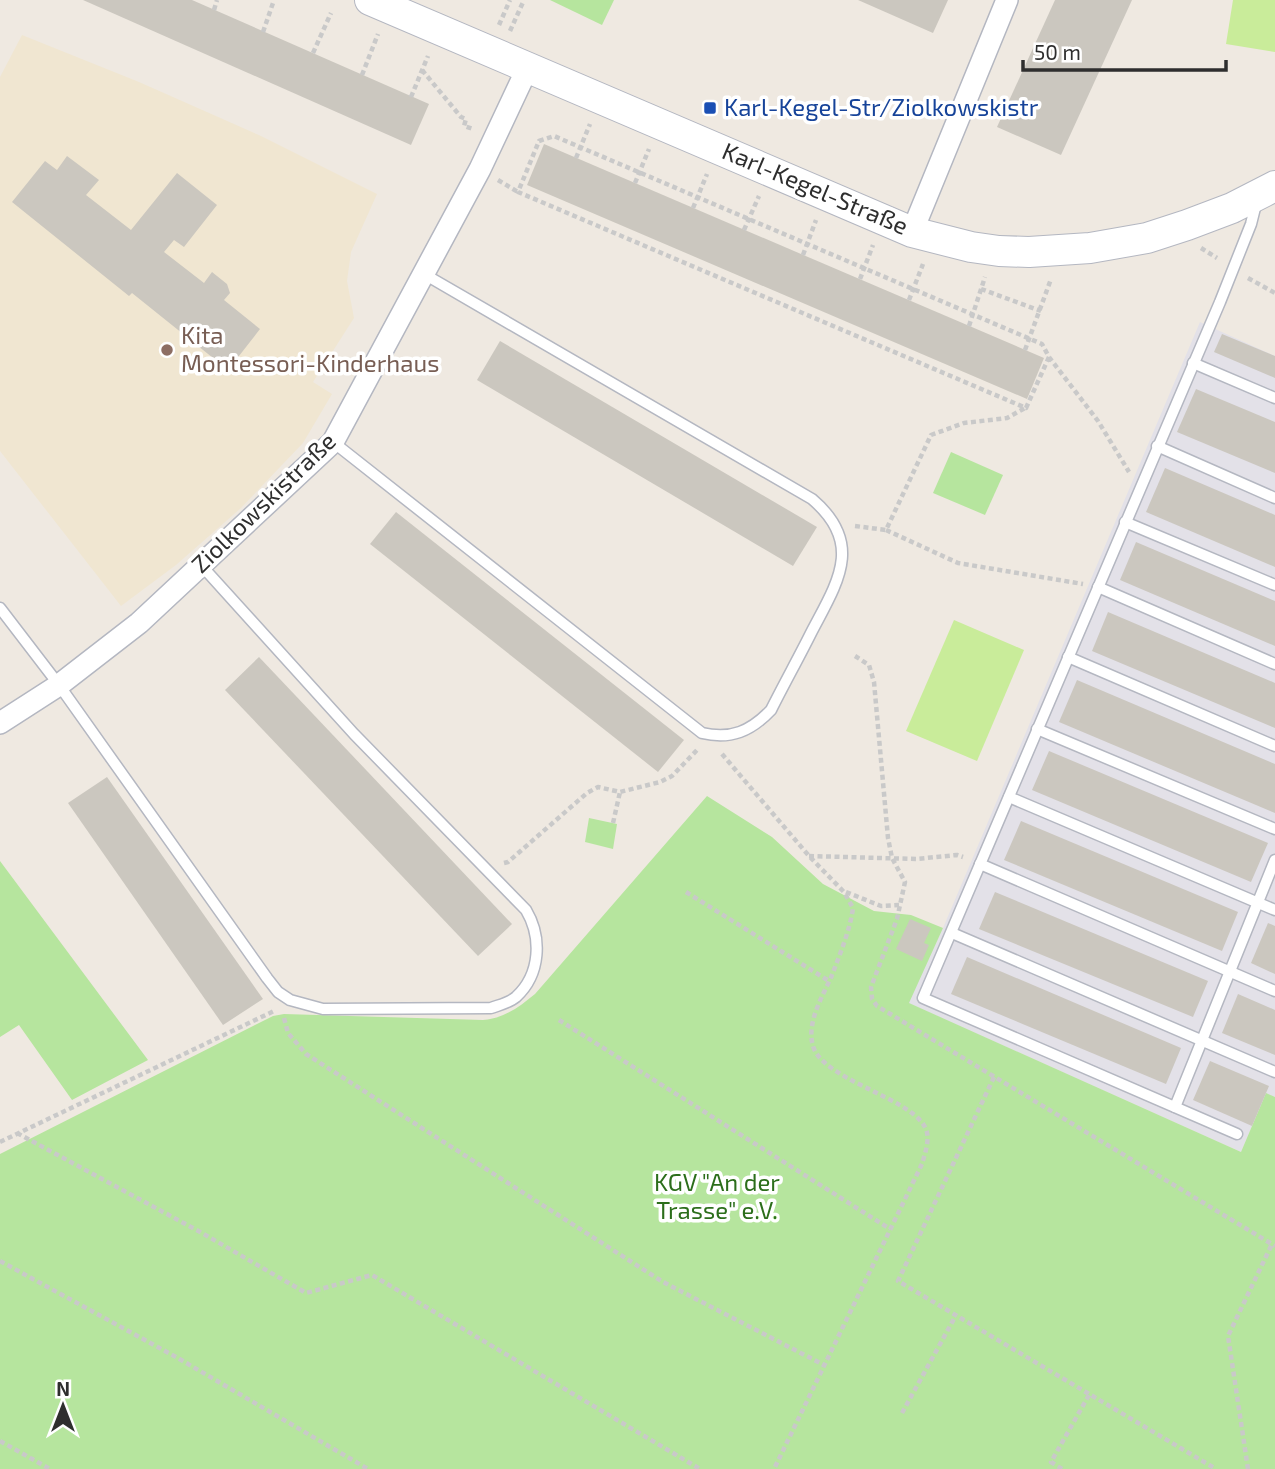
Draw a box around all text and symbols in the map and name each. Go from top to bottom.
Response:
scale bar [1023,28,1226,72]
text: 50 m [1034,39,1081,64]
place label: Karl-Kegel-Str/Ziolkowskistr [724,92,1039,121]
marker: Karl-Kegel-Str/Ziolkowskistr [702,100,718,116]
street label: Karl-Kegel-Straße [718,135,913,240]
place label: Kita Montessori-Kinderhaus [181,320,439,377]
marker: Kita Montessori-Kinderhaus [159,342,175,358]
street label: Ziolkowskistraße [185,426,341,578]
park label: KGV "An der Trasse" e.V. [654,1167,780,1224]
north arrow [28,1371,98,1441]
text: N [56,1377,70,1400]

